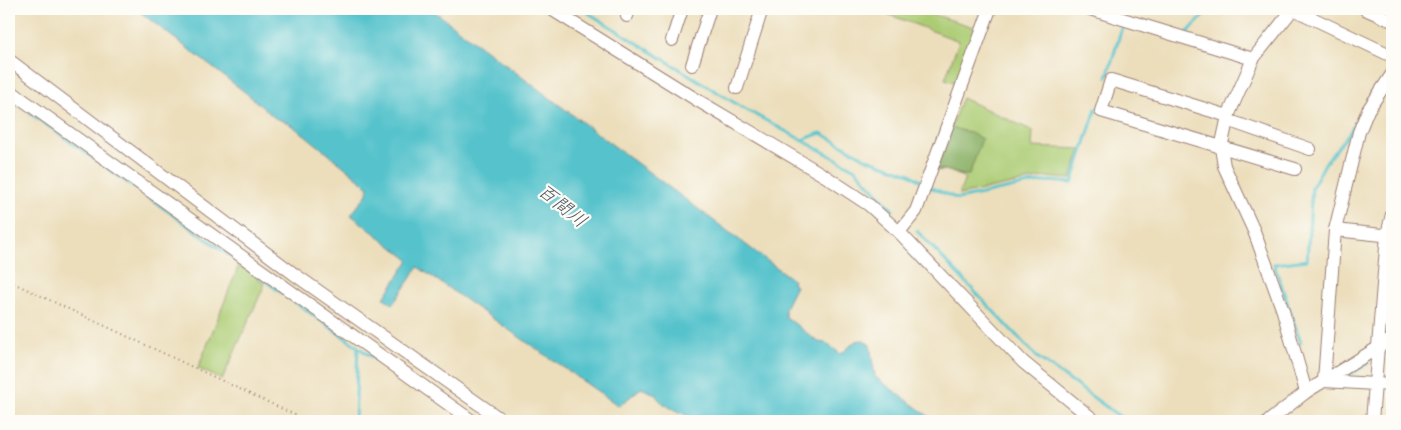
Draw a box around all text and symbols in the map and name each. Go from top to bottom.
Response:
water label: 百間川 [532,179,592,234]

